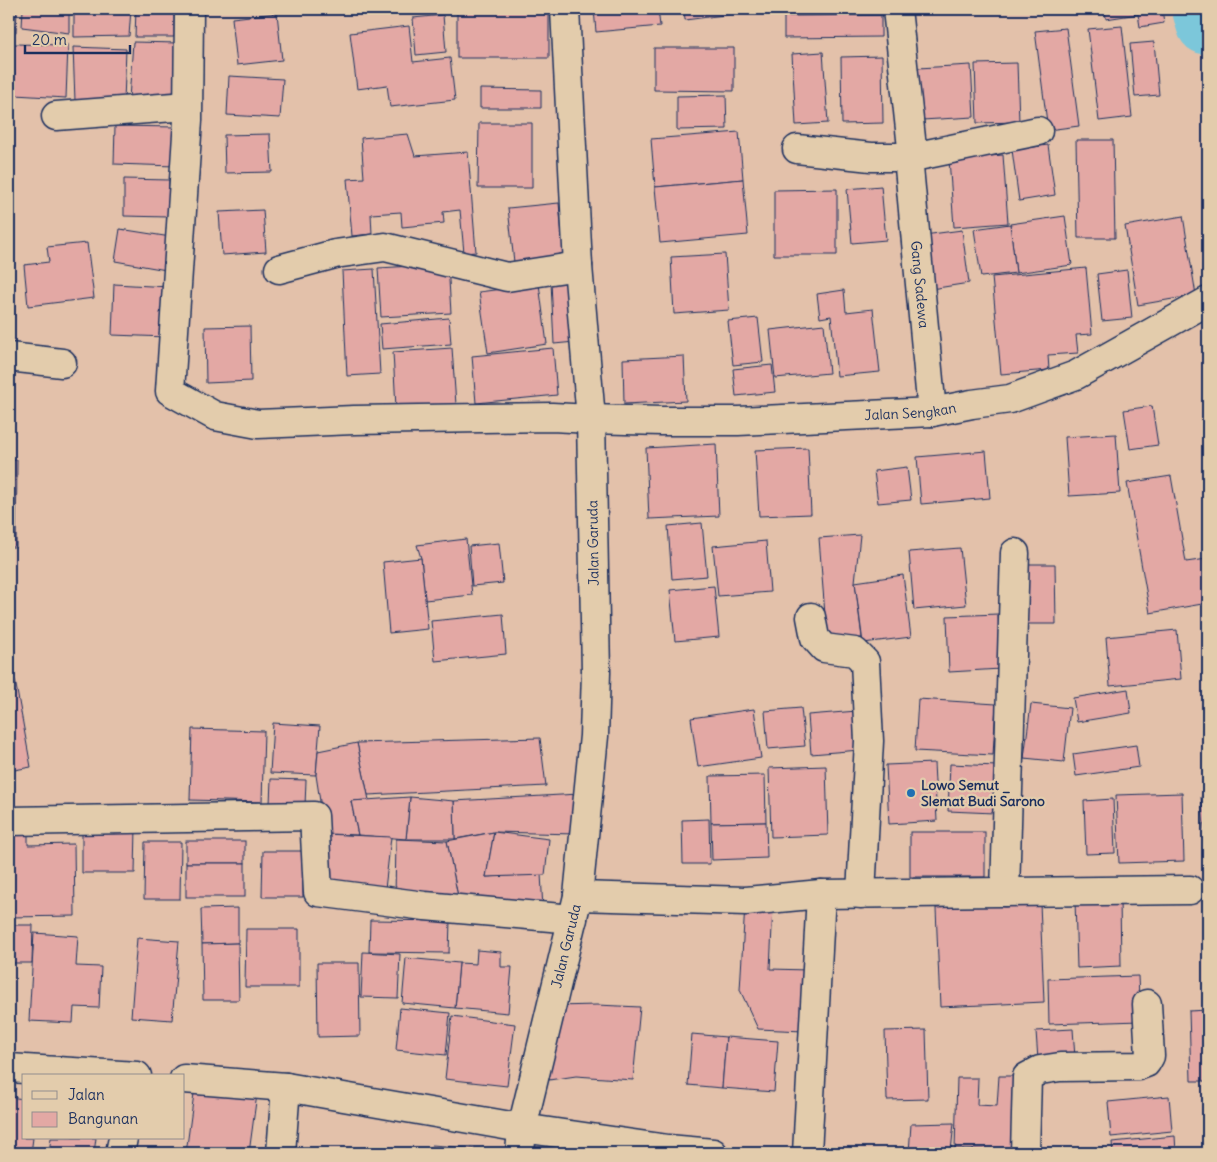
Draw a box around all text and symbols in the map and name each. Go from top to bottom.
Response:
scale bar [25,22,130,54]
text: 20 m [32,30,67,49]
street label: Gang Sadewa [907,240,933,329]
street label: Jalan Sengkan [864,398,958,424]
street label: Jalan Garuda [583,500,603,586]
place label: Lowo Semut _ Slemat Budi Sarono [921,776,1045,810]
marker: Lowo Semut _ Slemat Budi Sarono [905,787,917,799]
street label: Jalan Garuda [547,902,585,990]
legend [22,1074,185,1140]
text: Jalan [68,1085,105,1104]
text: Bangunan [68,1109,138,1128]

